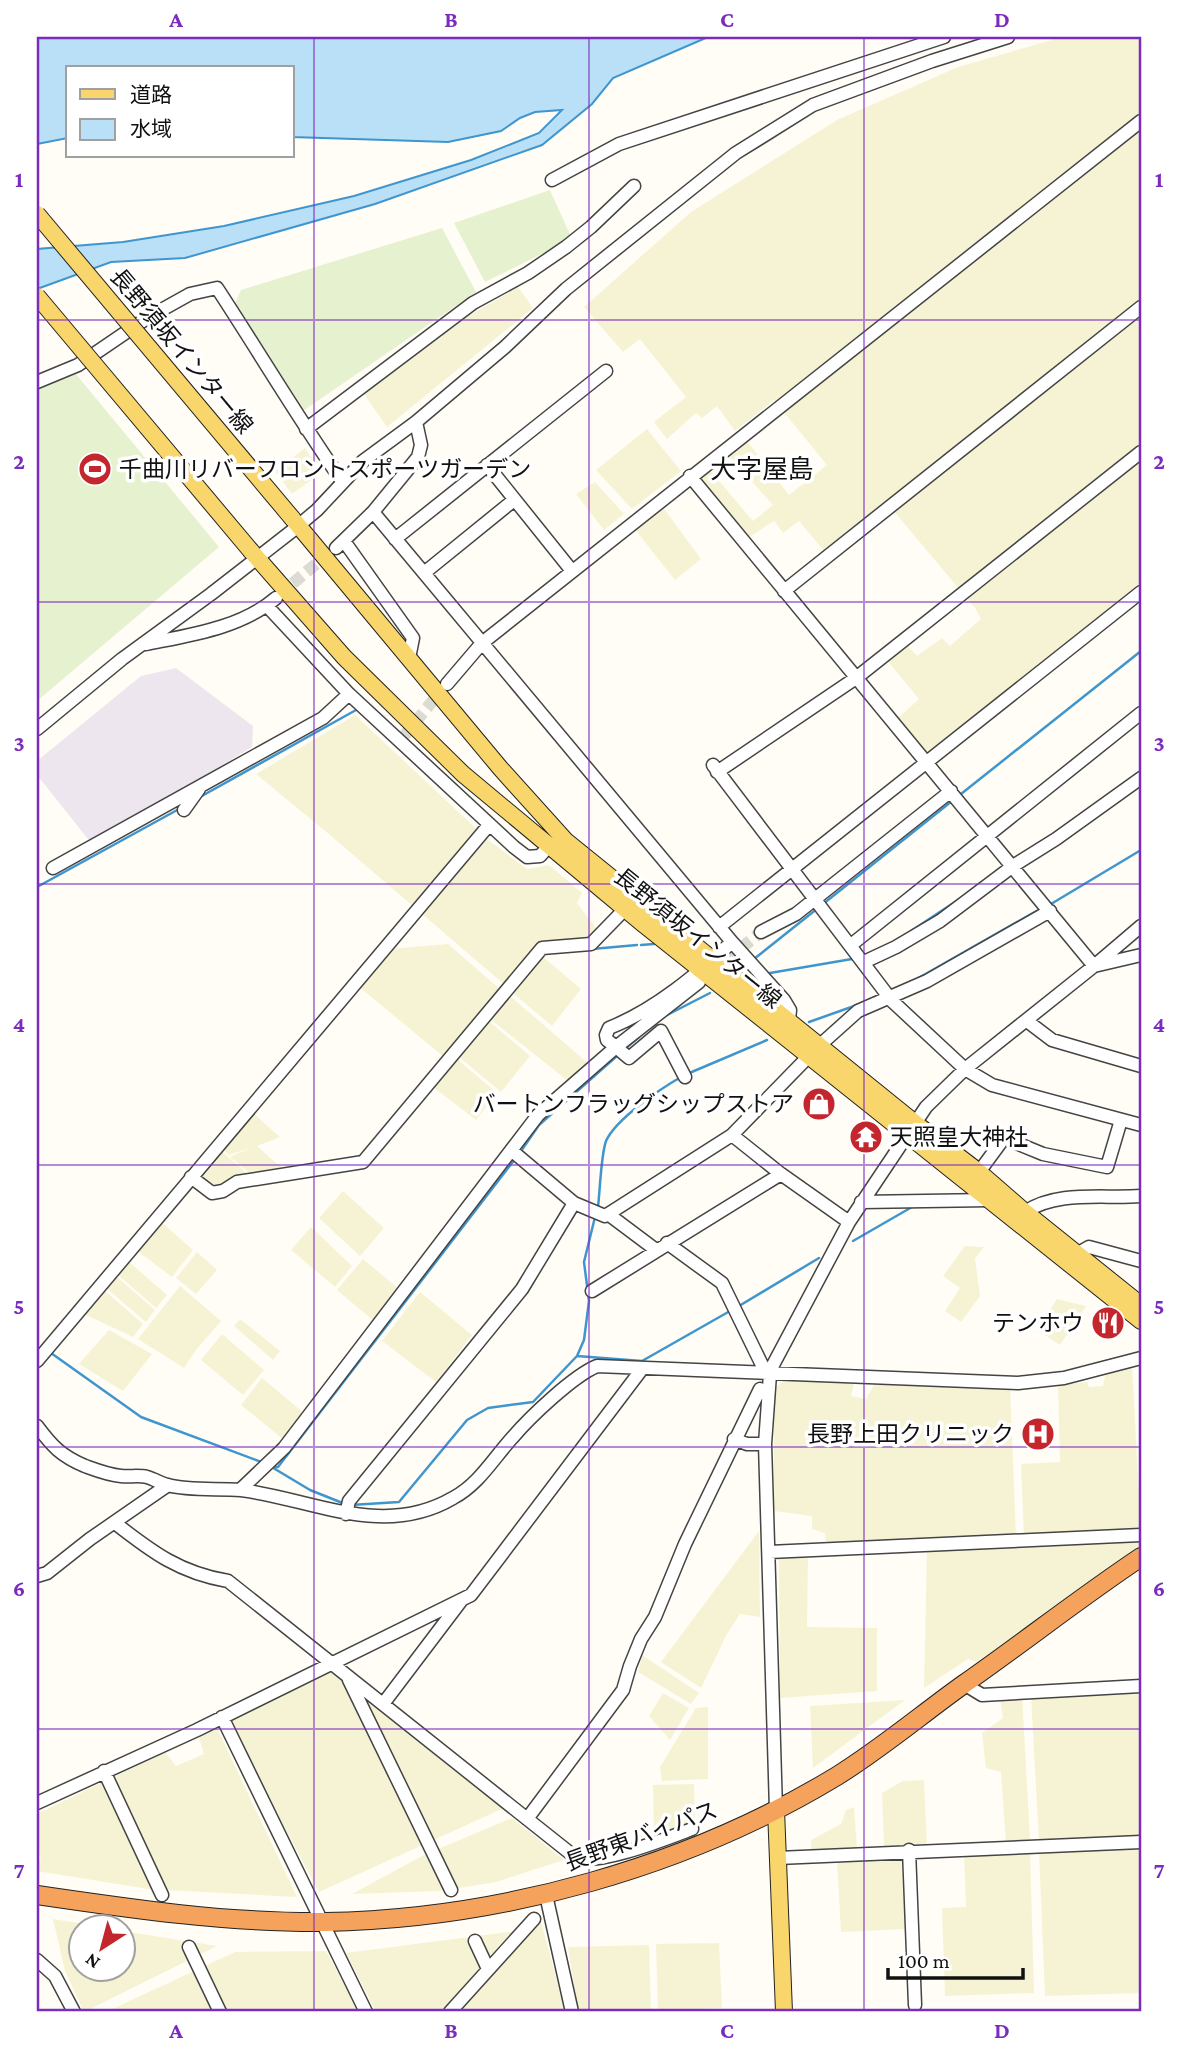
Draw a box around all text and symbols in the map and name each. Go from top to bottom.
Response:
text: A [168,6,183,32]
text: B [444,6,458,32]
text: C [720,6,734,32]
text: D [994,6,1010,32]
legend [66,66,294,158]
text: 道路 [130,83,172,107]
text: 水域 [130,117,172,141]
text: 1 [15,166,24,192]
text: 1 [1155,166,1164,192]
street label: 長野須坂インター線 [106,263,258,439]
text: 2 [13,448,25,474]
text: 2 [1153,448,1165,474]
sports icon: 千曲川リバーフロントスポーツガーデン [76,450,114,488]
district label: 大字屋島 [710,455,814,484]
place label: 千曲川リバーフロントスポーツガーデン [119,456,531,482]
text: 3 [13,730,25,756]
text: 3 [1153,730,1165,756]
street label: 長野須坂インター線 [609,863,787,1013]
text: 4 [13,1011,25,1037]
text: 4 [1153,1011,1165,1037]
shop icon: バートンフラッグシップストア [800,1085,838,1123]
place label: バートンフラッグシップストア [473,1091,794,1117]
temple icon: 天照皇大神社 [847,1118,885,1156]
place label: 天照皇大神社 [890,1124,1028,1150]
text: 5 [13,1293,25,1319]
text: 5 [1153,1293,1165,1319]
restaurant icon: テンホウ [1089,1304,1127,1342]
place label: テンホウ [992,1310,1084,1336]
hospital icon: 長野上田クリニック [1019,1415,1057,1453]
place label: 長野上田クリニック [807,1421,1014,1447]
text: 6 [13,1575,25,1601]
text: 6 [1153,1575,1165,1601]
street label: 長野東バイパス [561,1796,721,1876]
text: 7 [13,1857,25,1883]
text: 7 [1153,1857,1165,1883]
north arrow [66,1912,136,1982]
scale bar [888,1937,1022,1981]
text: N [81,1949,104,1974]
text: 100 m [898,1949,950,1973]
text: A [168,2017,183,2043]
text: B [444,2017,458,2043]
text: C [720,2017,734,2043]
text: D [994,2017,1010,2043]

